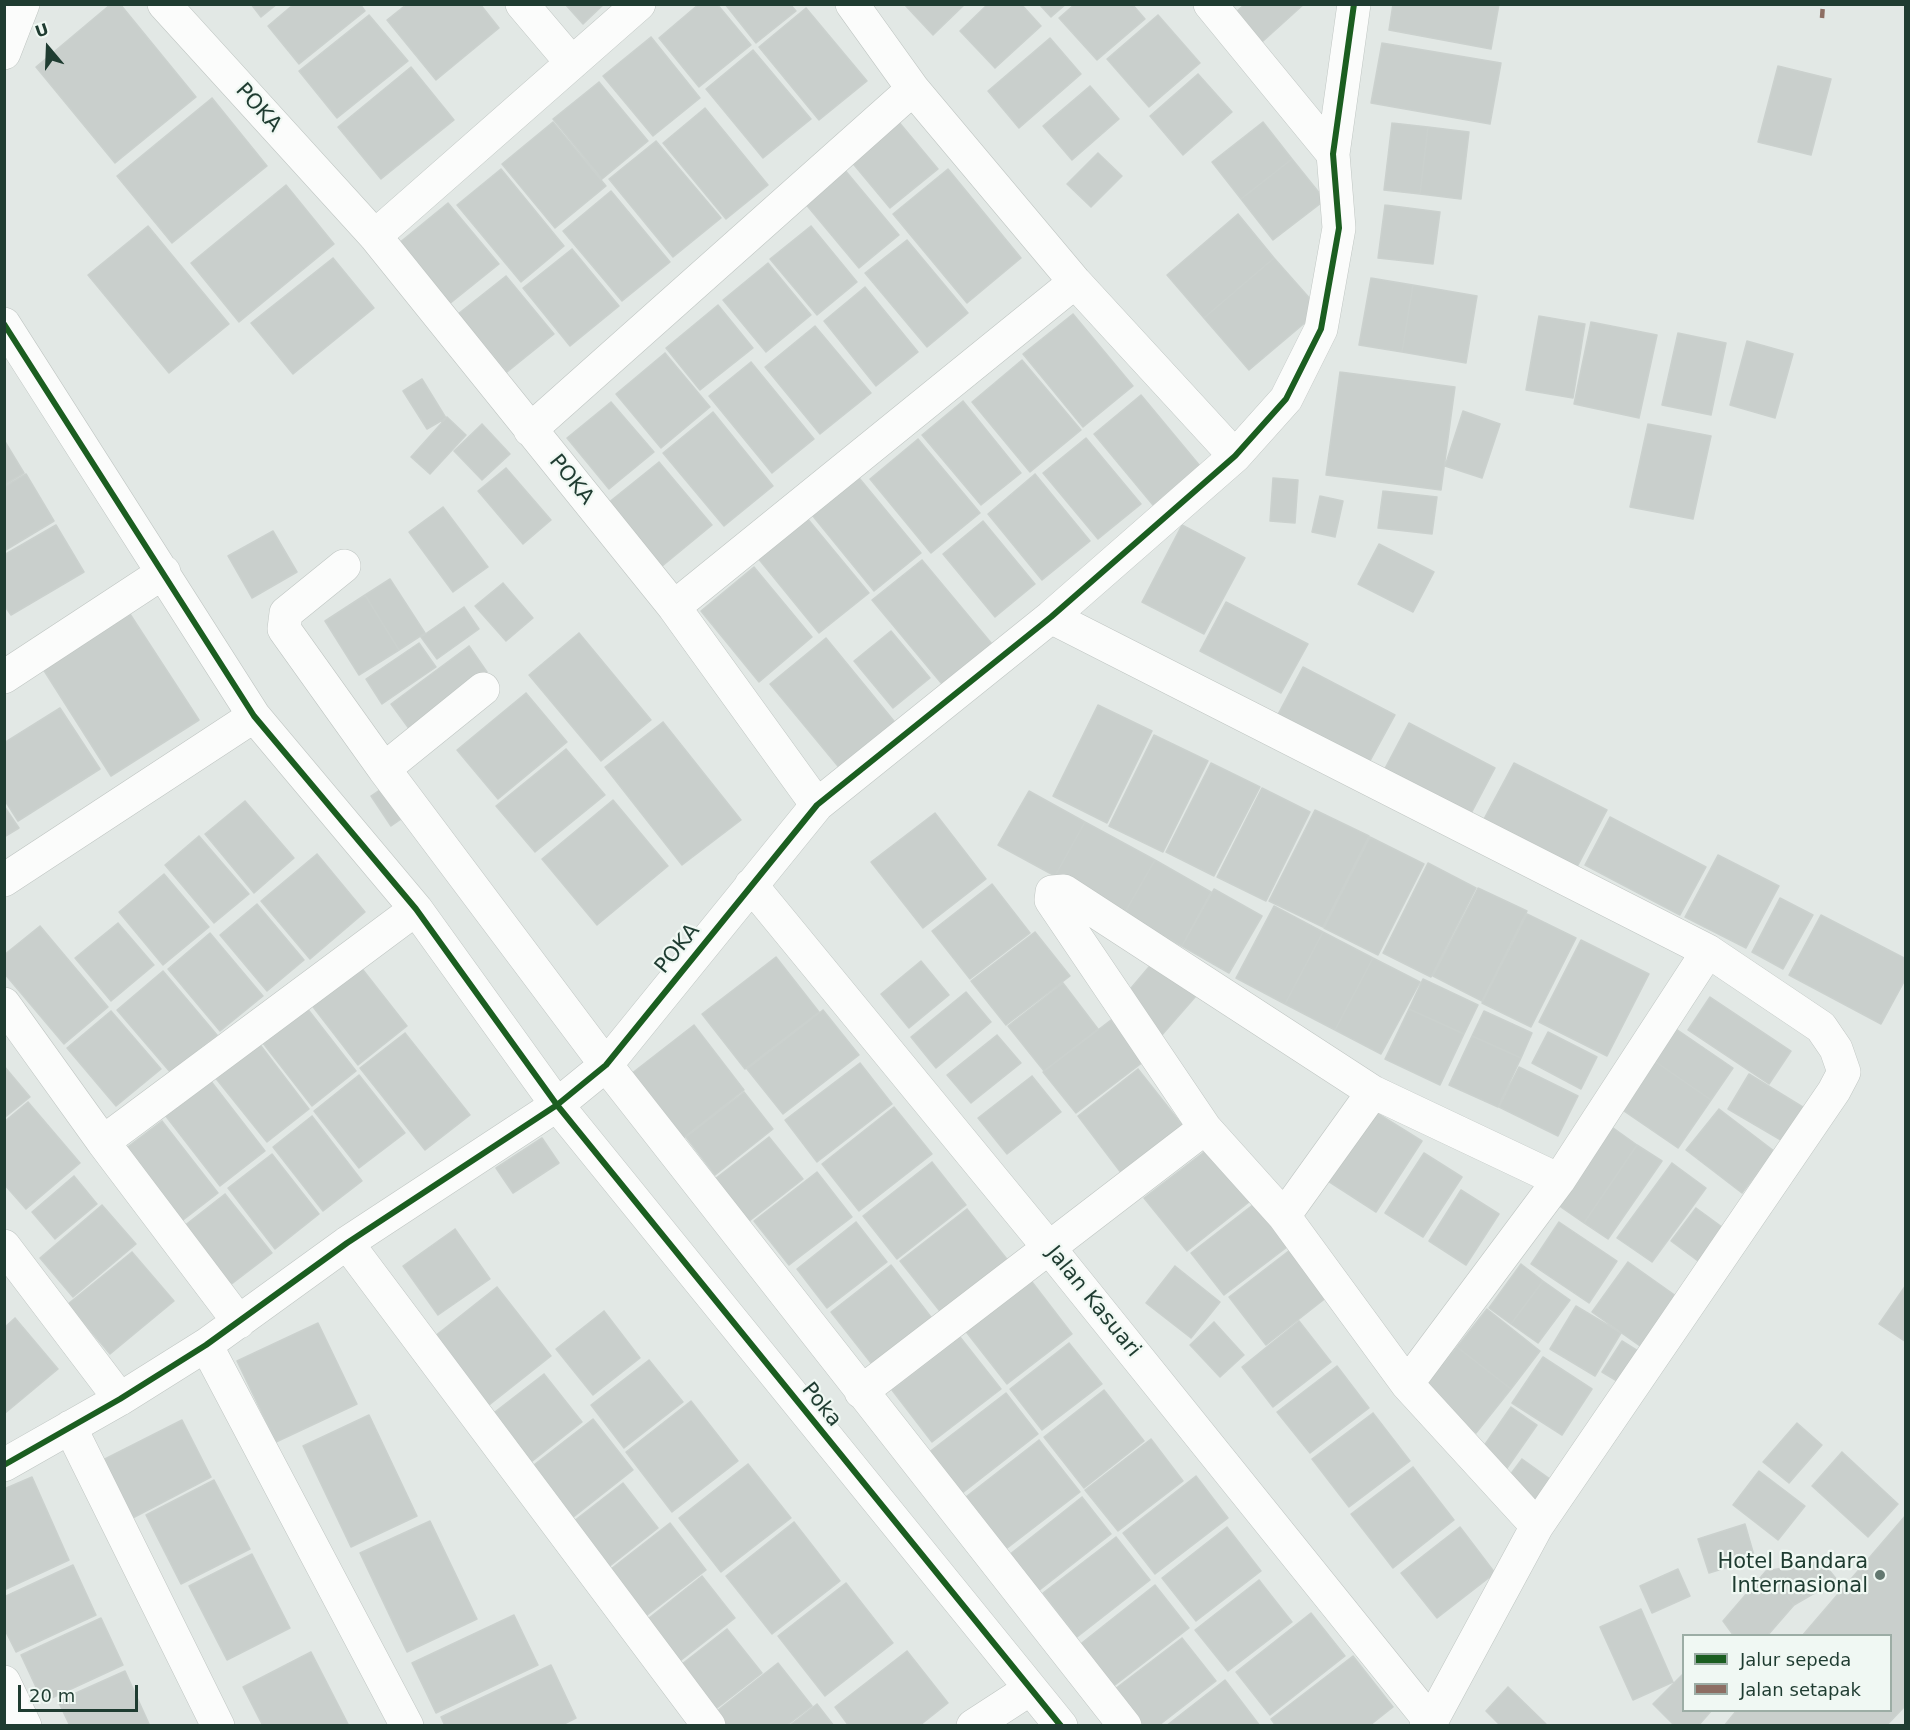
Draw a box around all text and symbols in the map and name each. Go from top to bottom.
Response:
north arrow [18,18,78,78]
text: U [33,19,51,42]
street label: POKA [230,78,286,138]
street label: POKA [543,450,599,510]
street label: POKA [650,919,706,979]
street label: Jalan Kasuari [1041,1241,1145,1363]
street label: Poka [796,1378,846,1432]
place label: Hotel Bandara Internasional [1717,1550,1868,1600]
marker: Hotel Bandara Internasional [1873,1568,1887,1582]
legend [1682,1634,1892,1712]
text: Jalur sepeda [1740,1649,1851,1670]
scale bar [21,1673,141,1711]
text: Jalan setapak [1740,1679,1861,1700]
text: 20 m [29,1685,75,1706]

